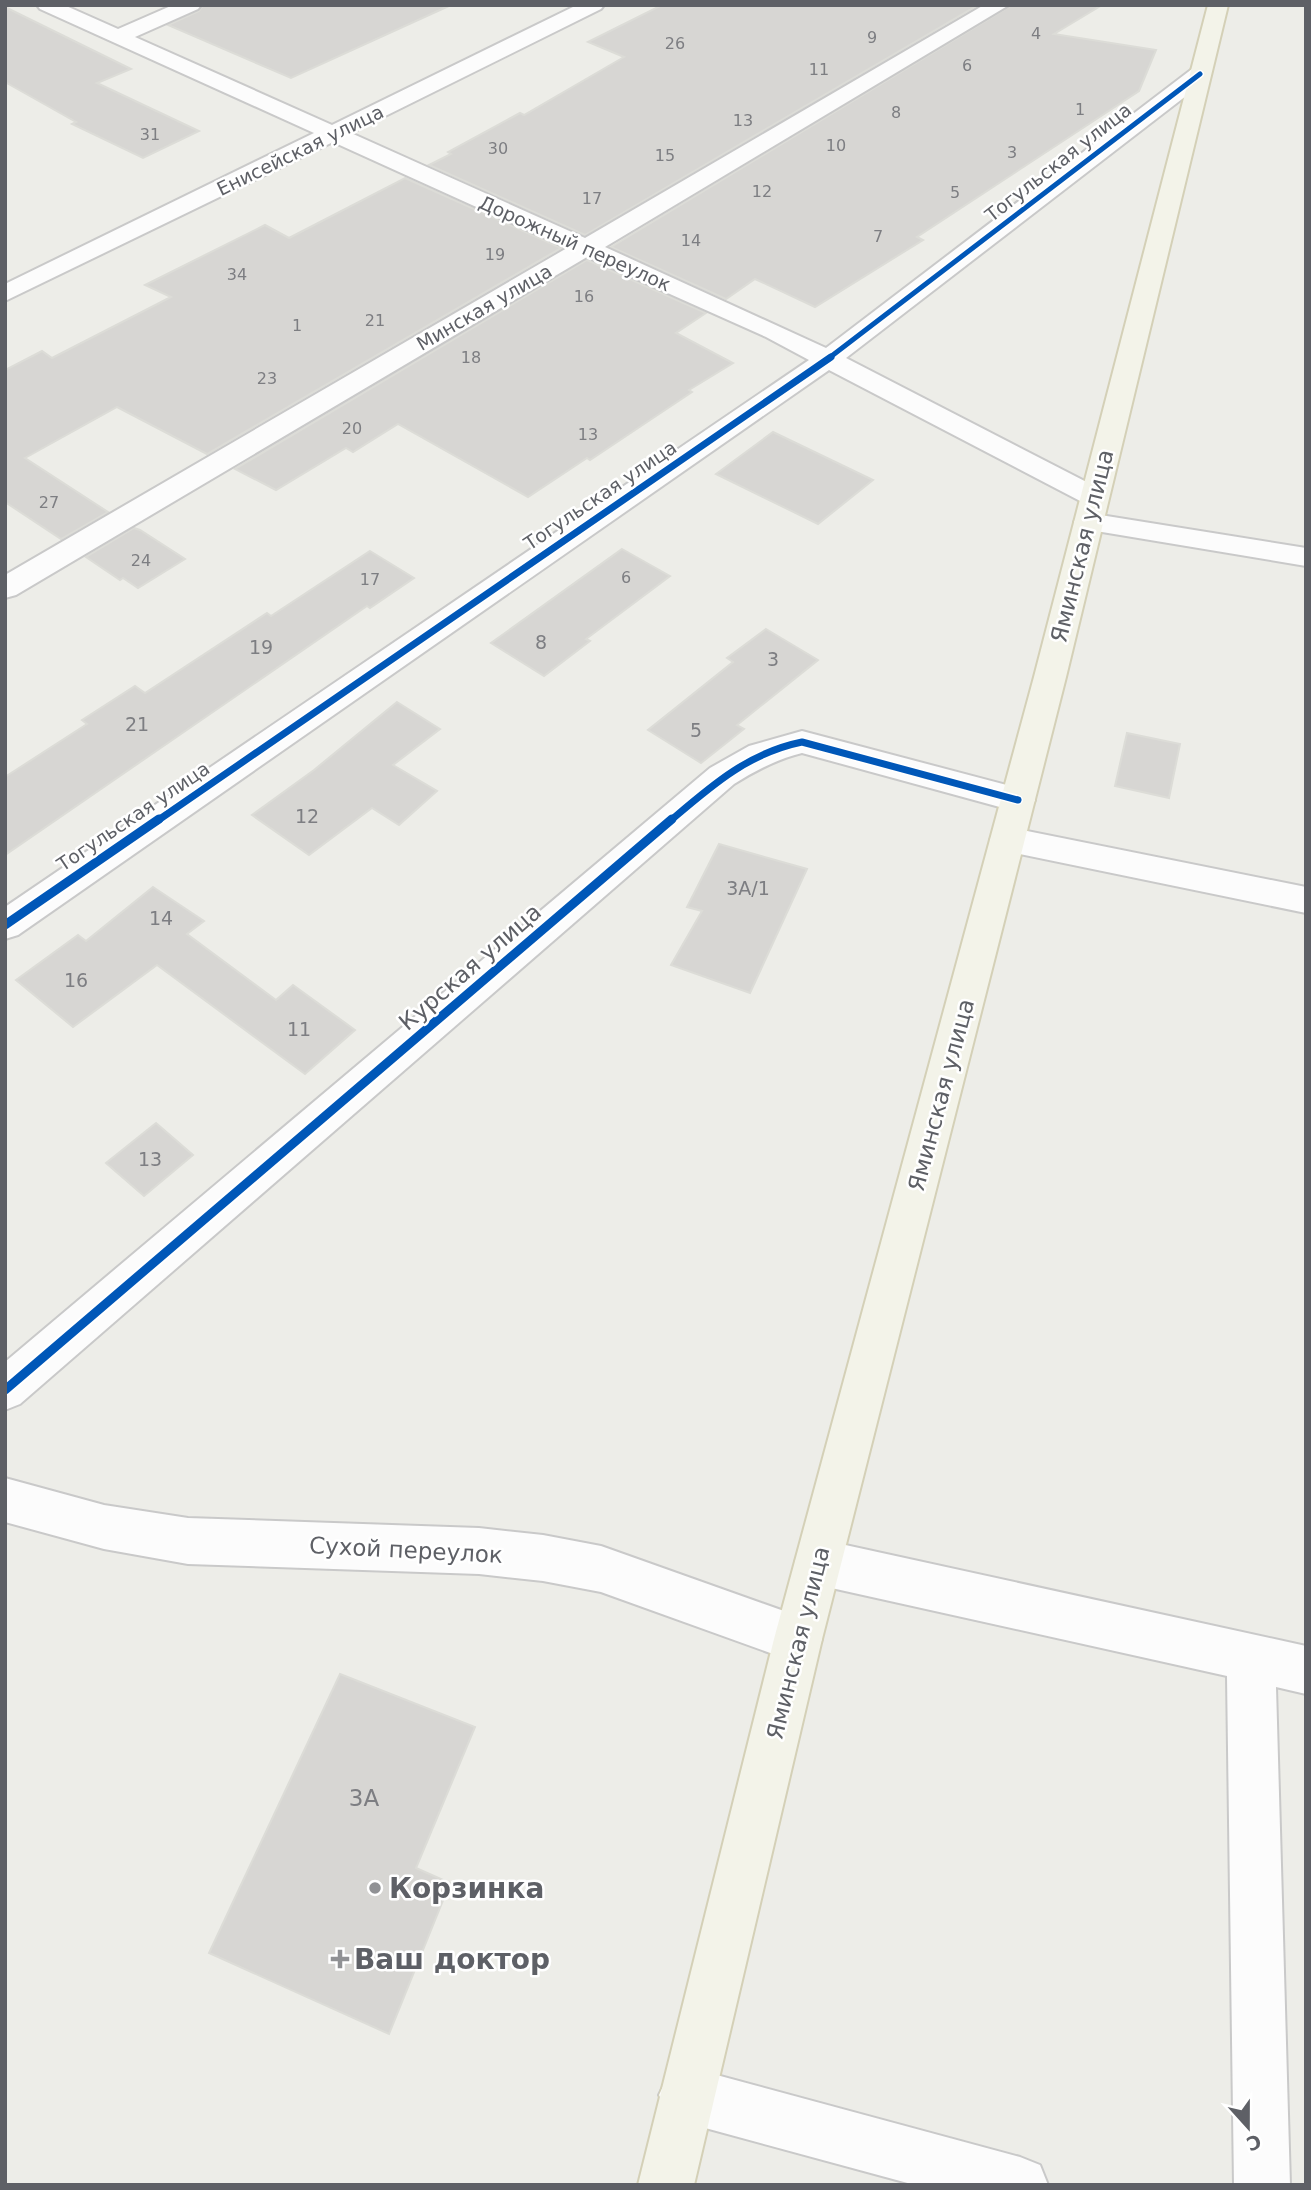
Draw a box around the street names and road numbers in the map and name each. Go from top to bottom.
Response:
street label: Тогульская улица [980,98,1135,226]
street label: Енисейская улица [213,100,387,200]
street label: Дорожный переулок [476,191,674,295]
street label: Минская улица [412,259,556,355]
street label: Тогульская улица [519,436,680,555]
street label: Яминская улица [1045,447,1119,645]
street label: Тогульская улица [52,757,213,876]
street label: Курская улица [394,898,546,1036]
street label: Яминская улица [903,996,979,1194]
street label: Сухой переулок [309,1532,504,1568]
street label: Яминская улица [761,1544,835,1742]

